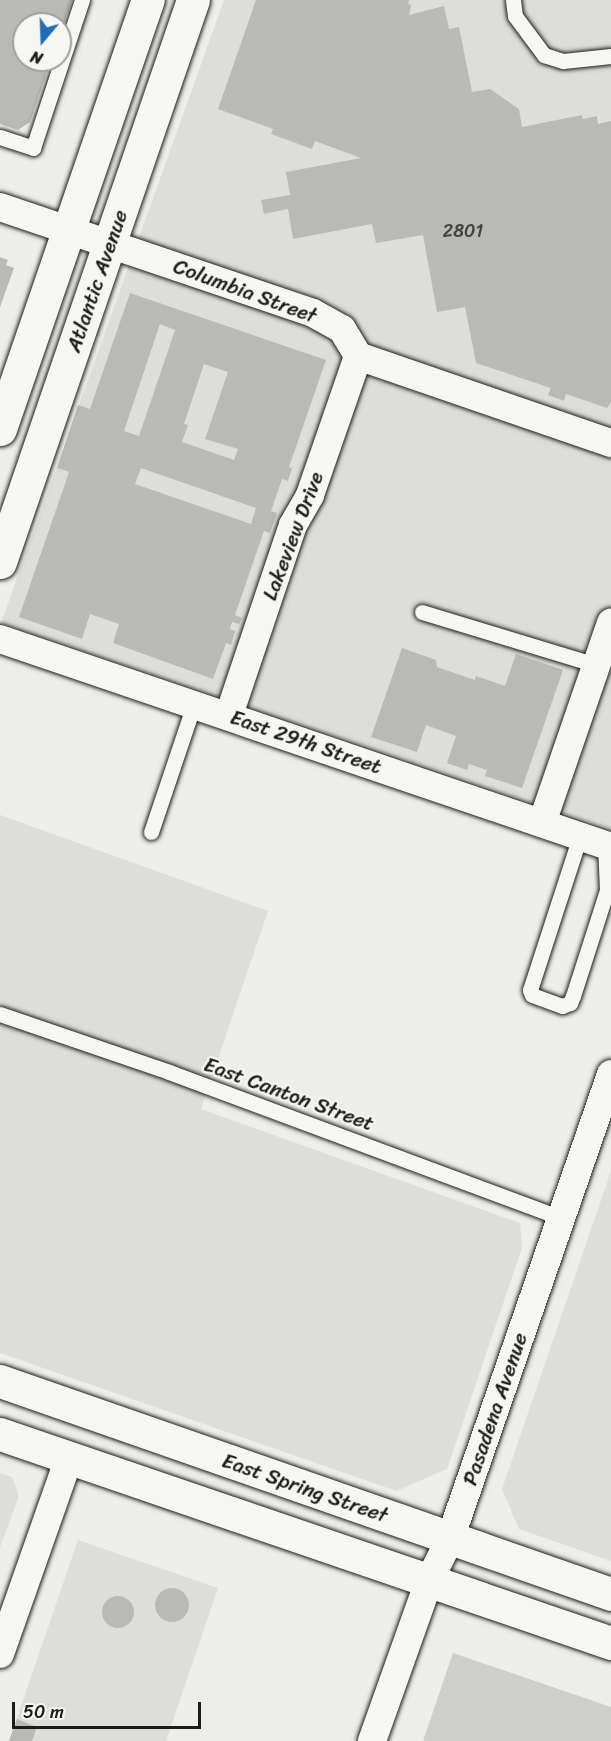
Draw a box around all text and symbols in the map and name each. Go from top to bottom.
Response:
north arrow [12,12,72,72]
text: N [27,42,47,73]
street label: Atlantic Avenue [61,207,133,355]
house number: 2801 [443,220,483,242]
street label: Columbia Street [170,253,320,329]
street label: Lakeview Drive [257,468,329,604]
street label: East 29th Street [227,704,385,780]
street label: East Canton Street [200,1052,378,1136]
street label: Pasadena Avenue [457,1330,533,1488]
street label: East Spring Street [219,1448,391,1528]
scale bar [15,1690,204,1728]
text: 50 m [23,1696,64,1728]

